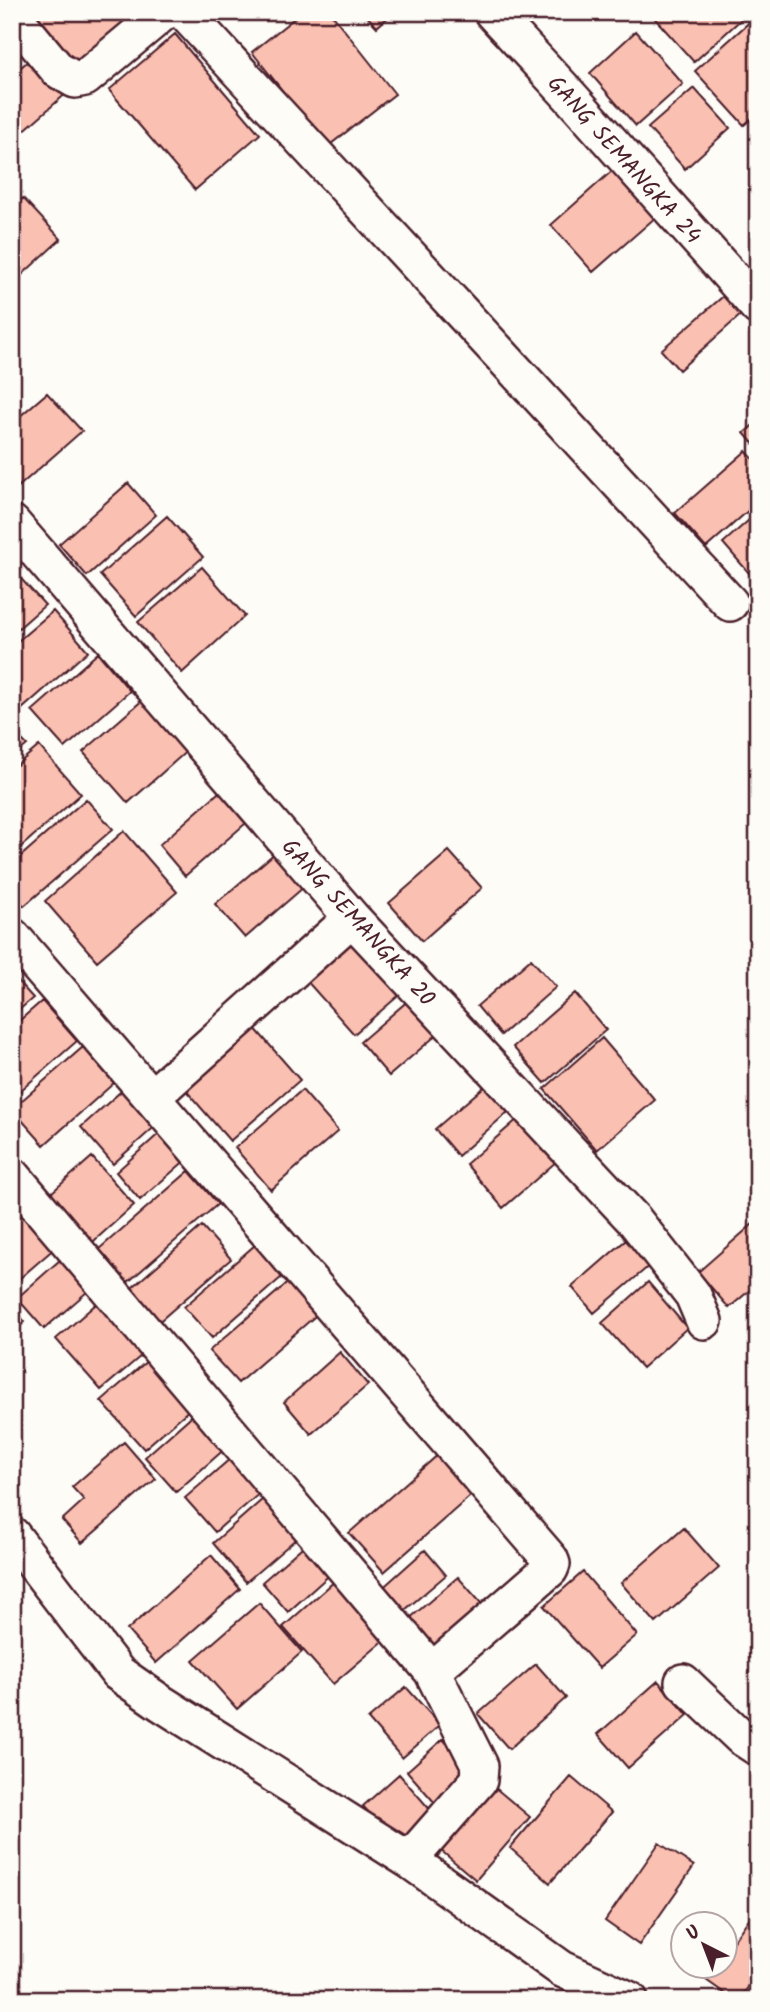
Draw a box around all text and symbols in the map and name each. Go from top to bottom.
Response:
street label: GANG SEMANGKA 24 [537,68,710,253]
street label: GANG SEMANGKA 20 [272,831,443,1016]
north arrow [668,1910,738,1980]
text: U [680,1918,709,1949]

